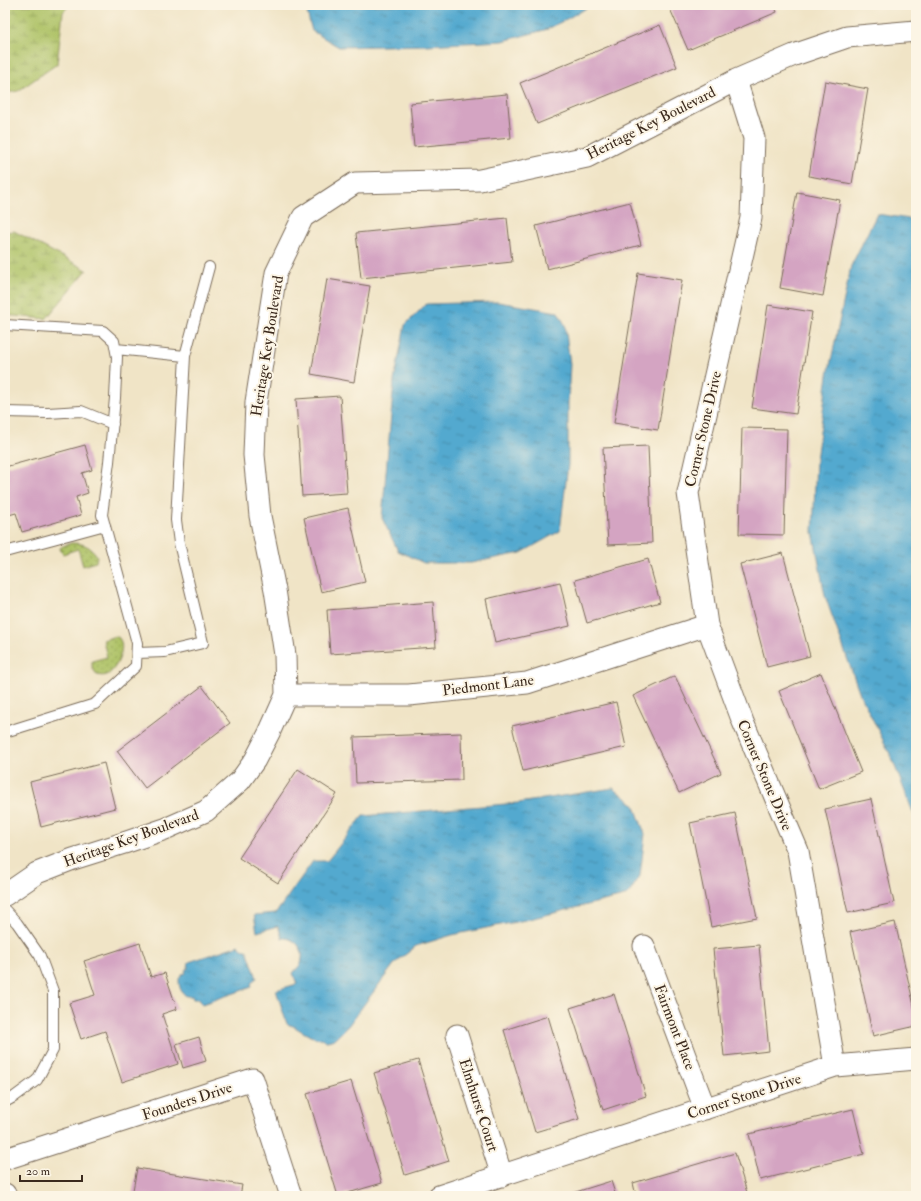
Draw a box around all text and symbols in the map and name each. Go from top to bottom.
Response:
street label: Heritage Key Boulevard [583,82,719,164]
street label: Heritage Key Boulevard [247,274,288,418]
street label: Corner Stone Drive [681,369,726,489]
street label: Piedmont Lane [441,670,535,701]
street label: Corner Stone Drive [733,717,796,833]
street label: Heritage Key Boulevard [61,805,202,872]
street label: Fairmont Place [649,982,700,1073]
street label: Elmhurst Court [455,1056,503,1154]
street label: Corner Stone Drive [685,1069,803,1124]
street label: Founders Drive [140,1078,235,1125]
scale bar [20,1157,82,1183]
text: 20 m [26,1164,51,1179]

